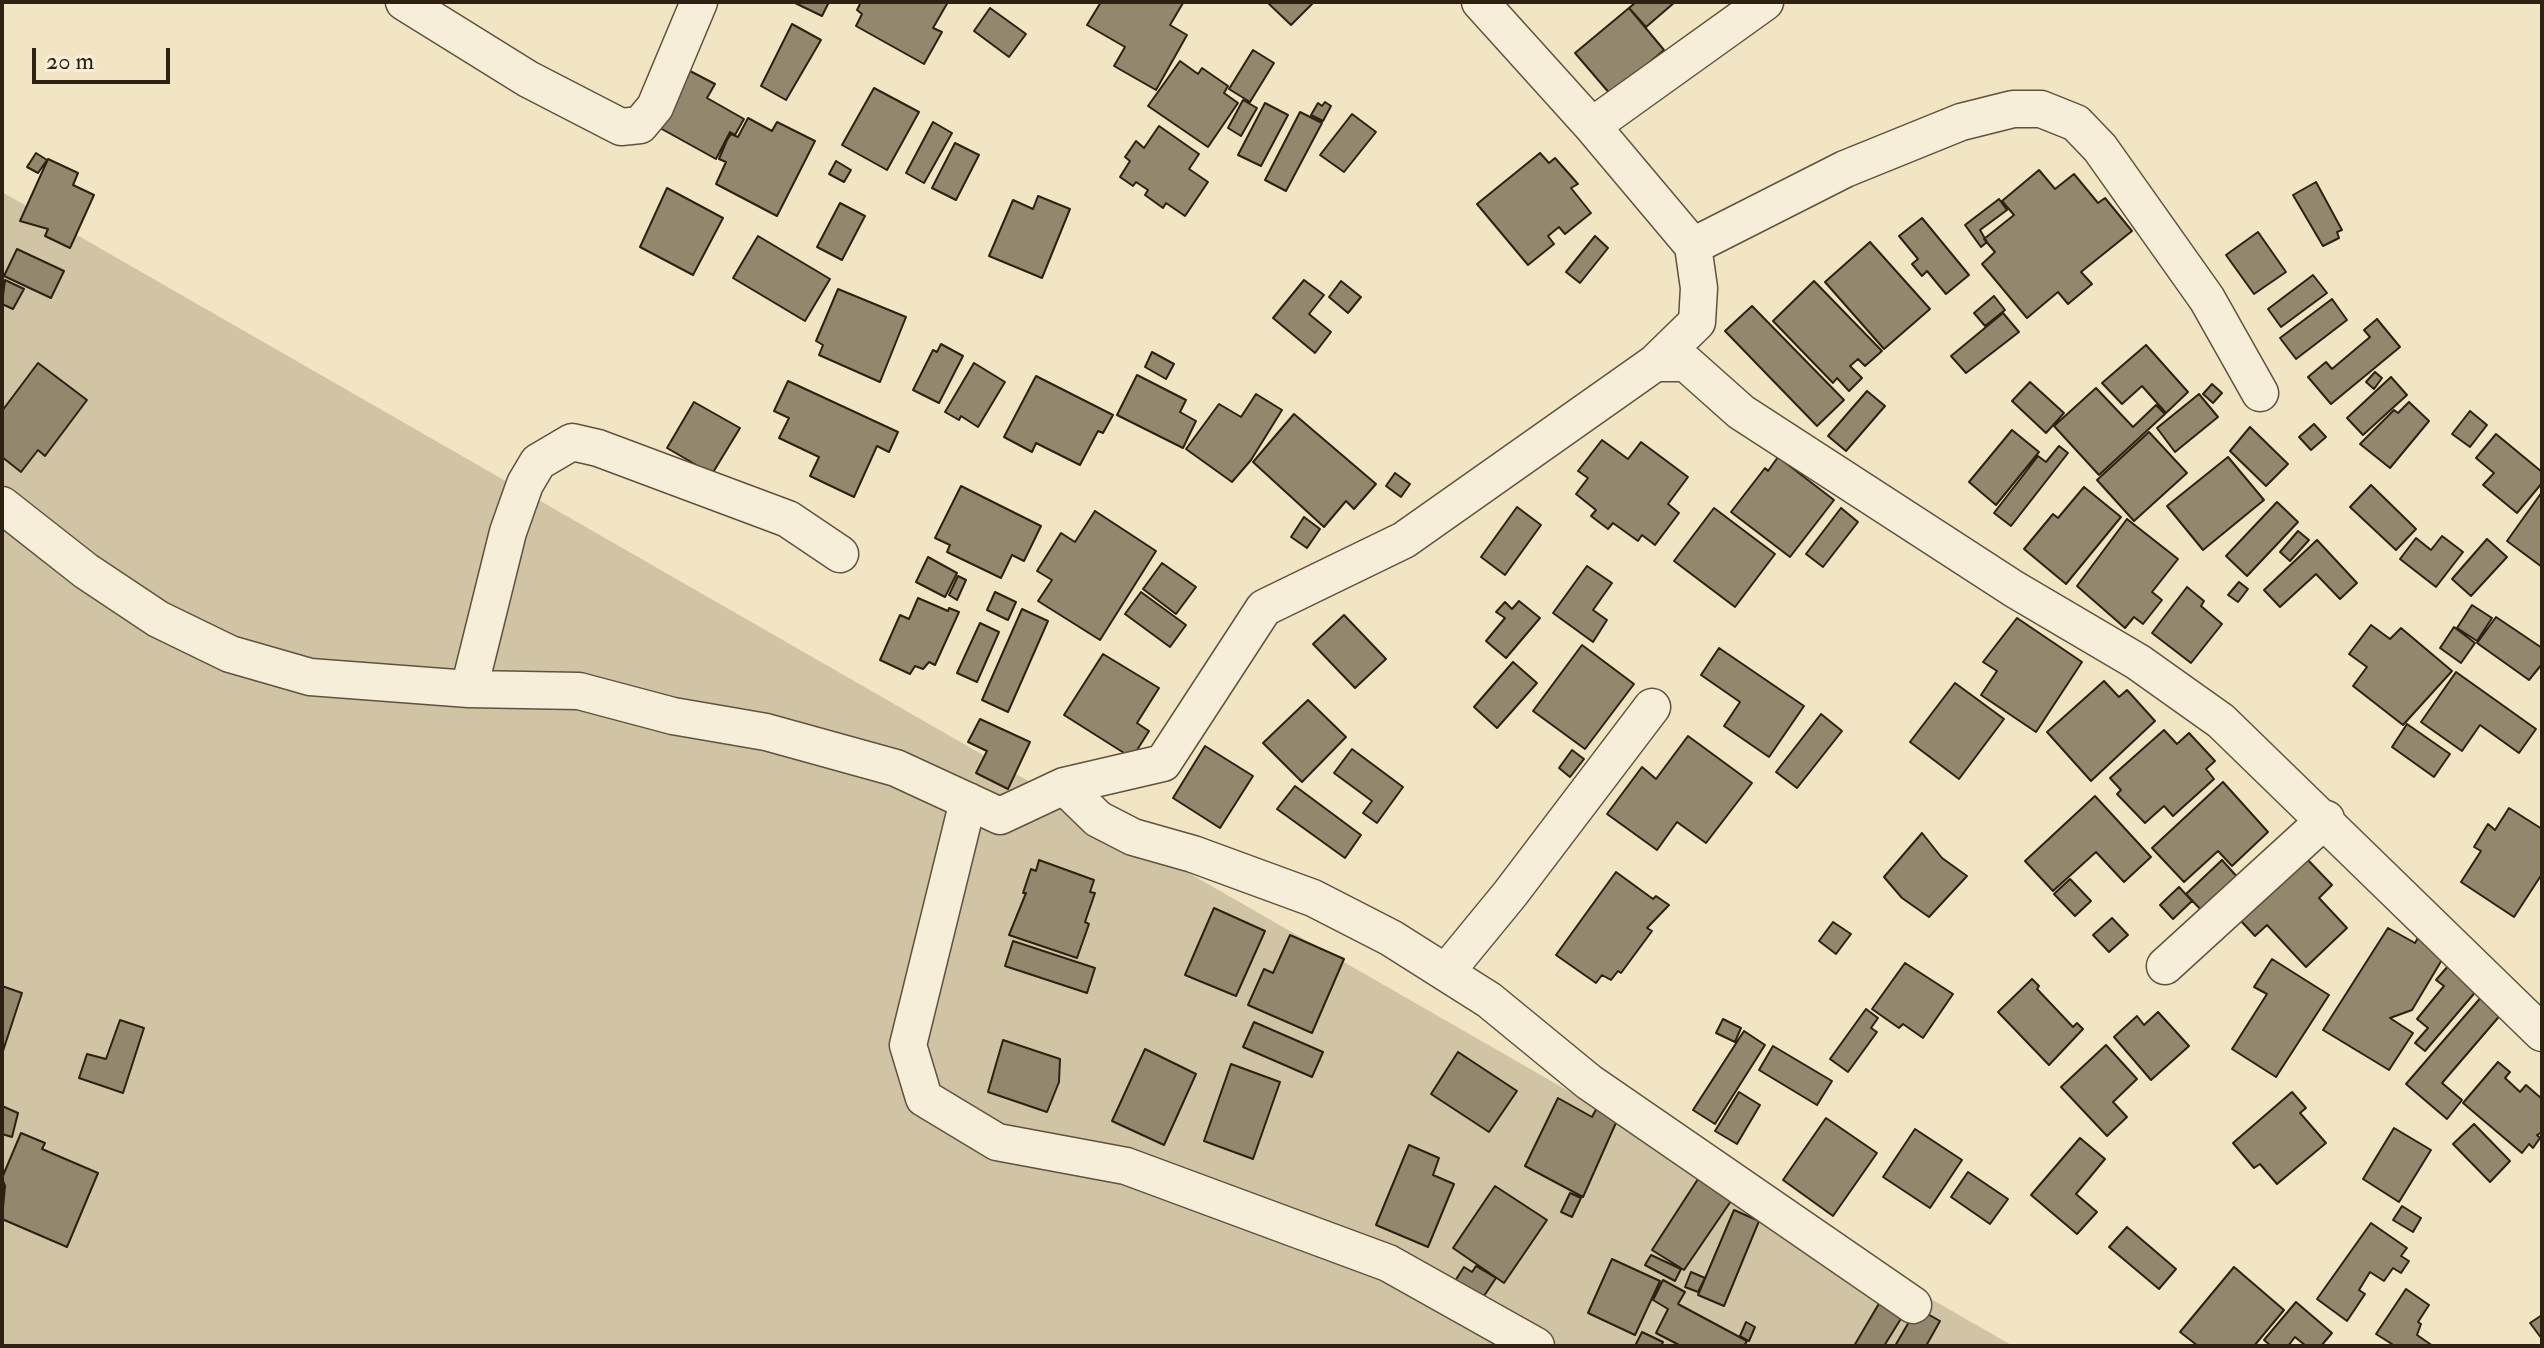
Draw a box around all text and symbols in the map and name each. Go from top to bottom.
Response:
scale bar [36,32,174,82]
text: 20 m [46,46,94,77]

